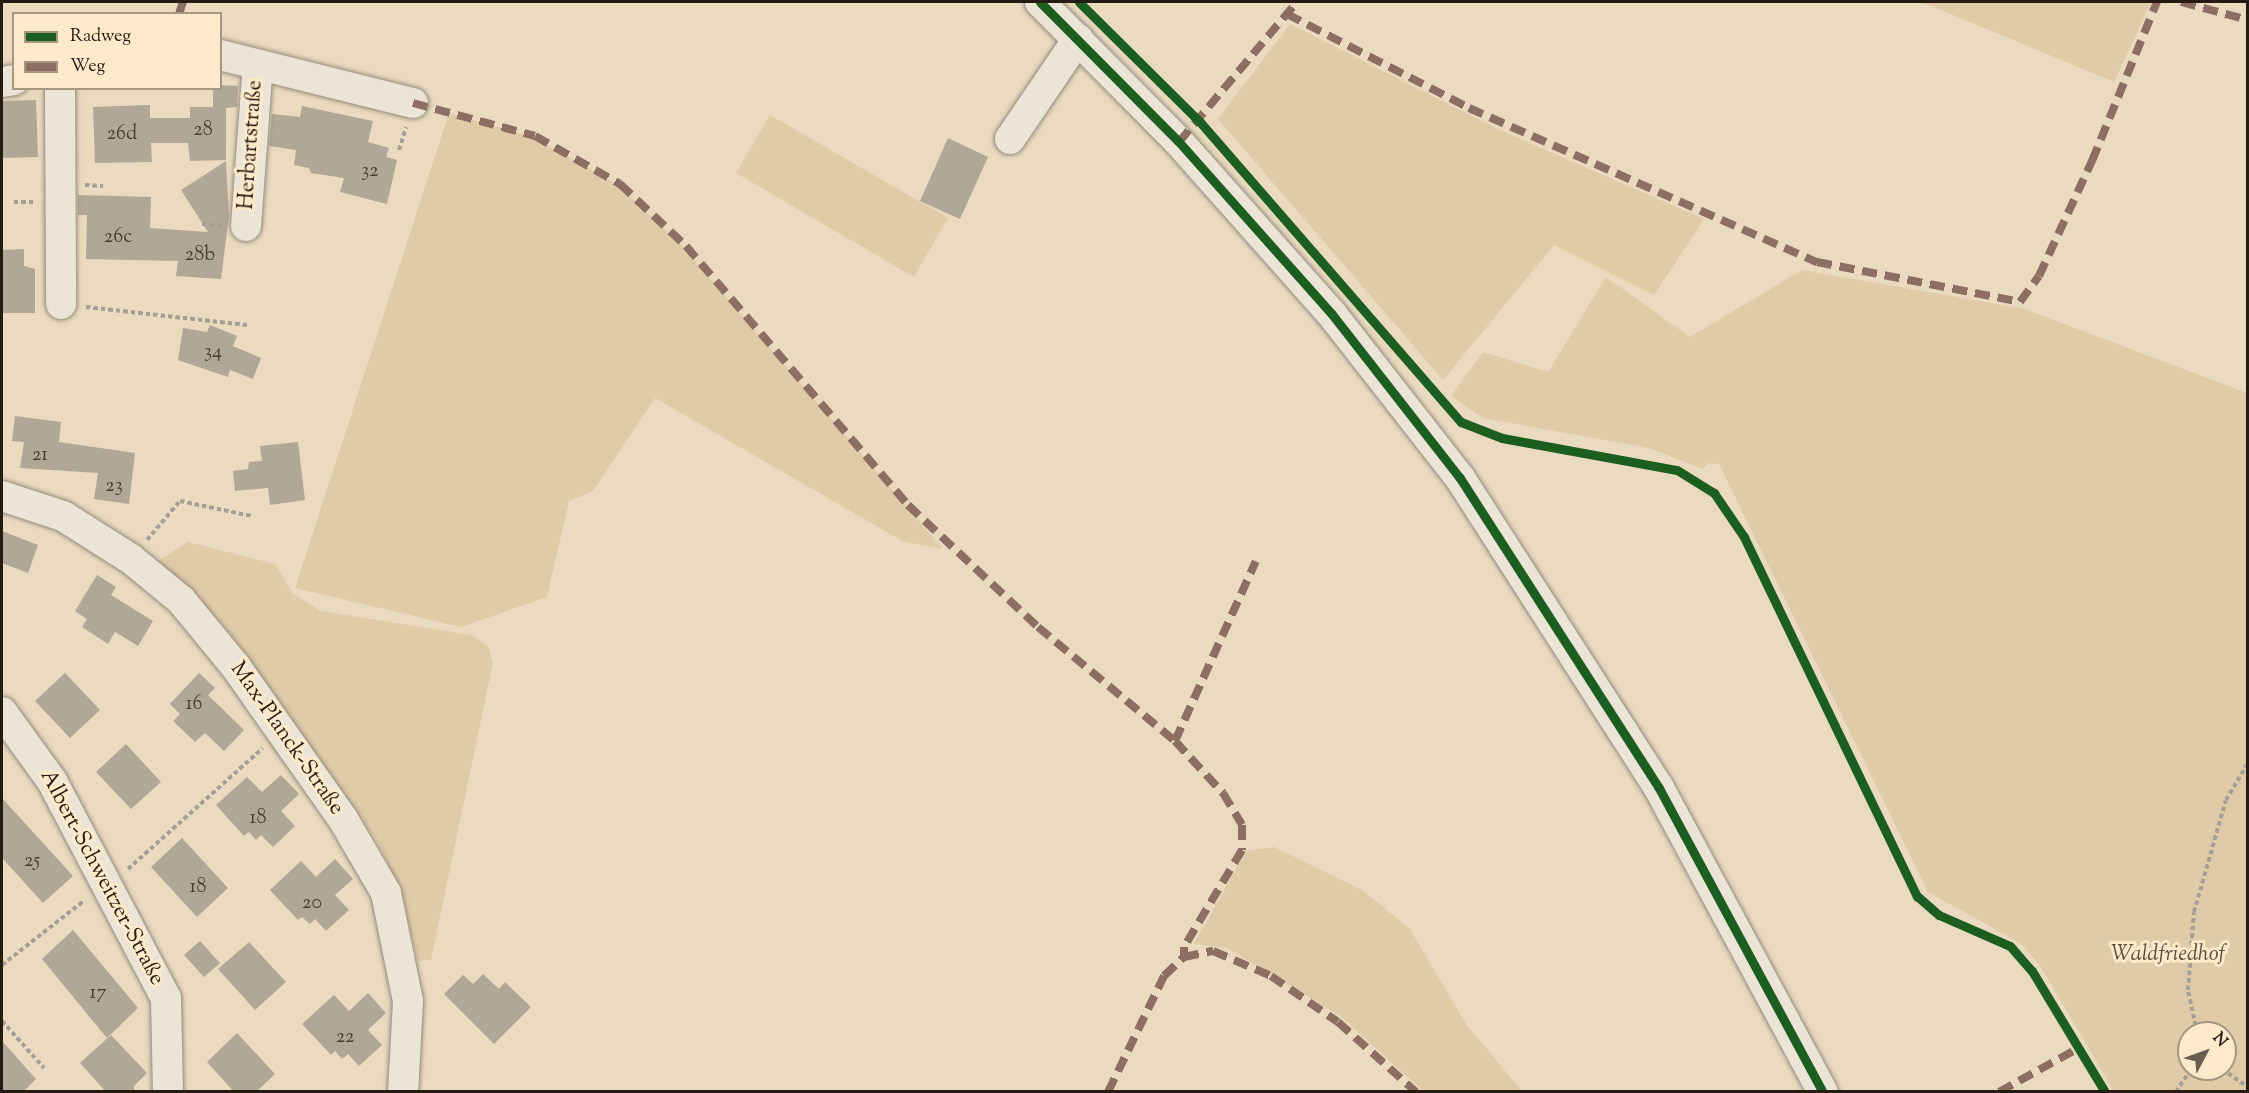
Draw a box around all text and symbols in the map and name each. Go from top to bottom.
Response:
legend [12,12,222,90]
text: Radweg [70,24,131,50]
text: Weg [70,54,105,80]
street label: Herbartstraße [234,79,270,211]
house number: 28 [193,118,213,142]
house number: 26d [107,122,137,146]
house number: 32 [361,159,379,183]
house number: 26c [104,225,132,249]
house number: 28b [185,243,215,267]
house number: 34 [204,340,222,364]
house number: 21 [32,443,48,467]
house number: 23 [105,474,123,498]
street label: Max-Planck-Straße [223,657,349,821]
house number: 16 [186,692,202,716]
street label: Albert-Schweitzer-Straße [33,766,169,990]
house number: 18 [250,806,266,830]
house number: 25 [24,849,40,873]
house number: 18 [190,875,206,899]
house number: 20 [302,891,322,915]
park label: Waldfriedhof [2111,943,2225,969]
house number: 17 [90,981,106,1005]
north arrow [2177,1021,2237,1081]
house number: 22 [336,1025,354,1049]
text: N [2207,1028,2232,1053]

